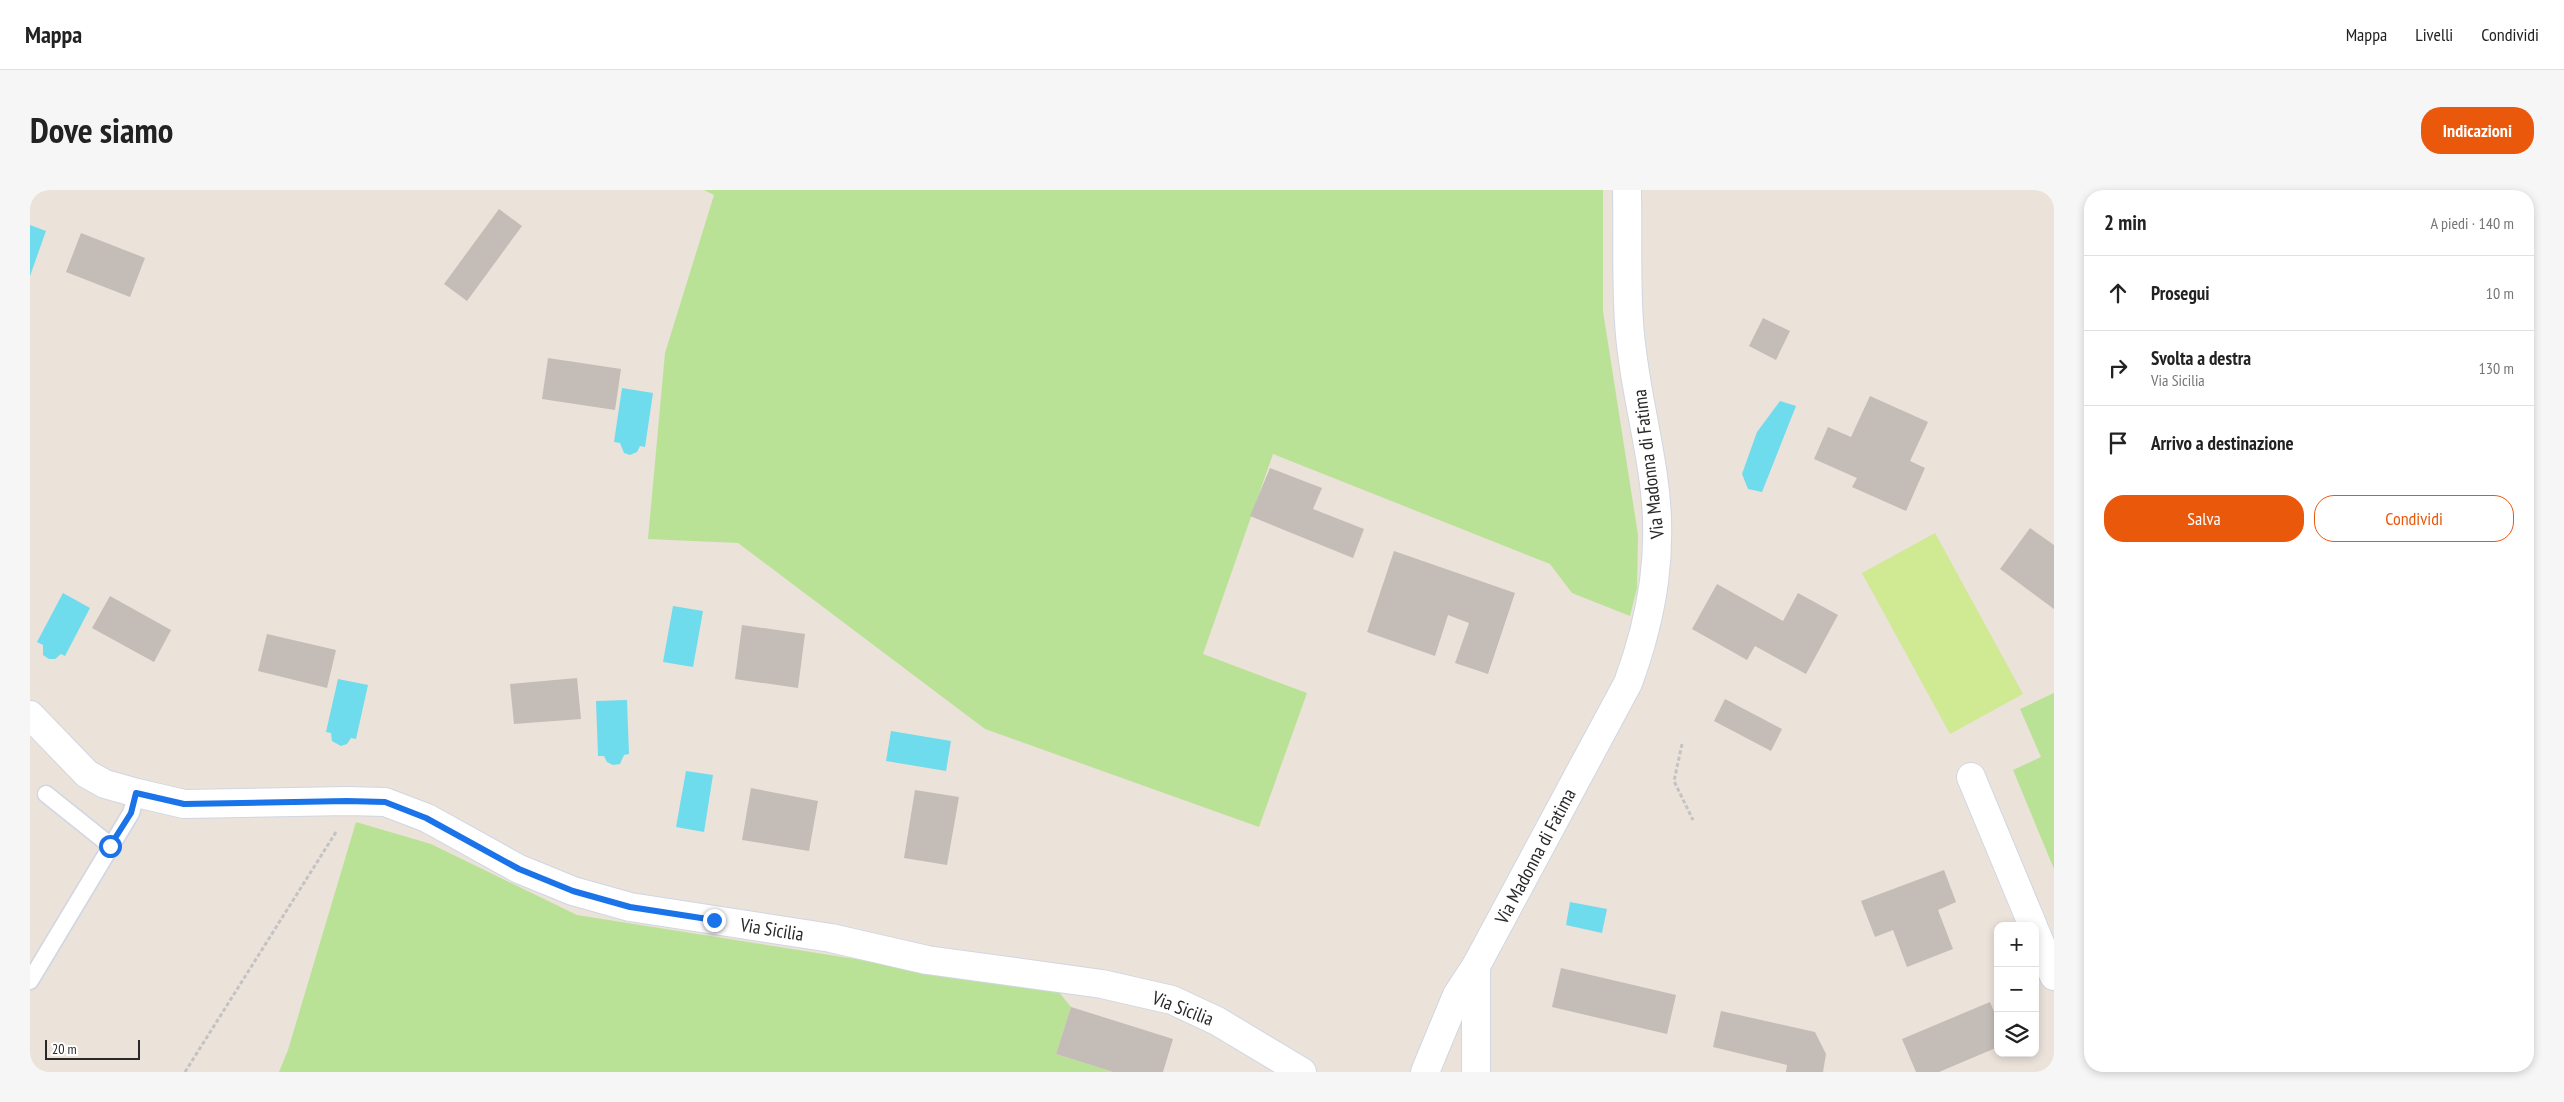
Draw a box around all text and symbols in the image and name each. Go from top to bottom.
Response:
text: Mappa [25,19,82,50]
text: Mappa [2346,23,2387,46]
text: Livelli [2415,23,2453,46]
text: Condividi [2481,23,2539,46]
text: Dove siamo [30,107,173,153]
button: Indicazioni [2421,107,2534,154]
text: 2 min [2104,209,2146,236]
text: A piedi · 140 m [2431,213,2514,233]
icon: ahead [2104,279,2132,307]
text: Prosegui [2151,281,2210,305]
text: 10 m [2486,283,2514,303]
text: Svolta a destra [2151,346,2251,370]
icon: right [2104,354,2132,382]
text: 130 m [2479,358,2514,378]
text: Via Sicilia [2151,370,2205,390]
street label: Via Madonna di Fatima [1627,388,1669,541]
icon: arrive [2104,429,2132,457]
text: Arrivo a destinazione [2151,431,2294,455]
button: Salva [2104,495,2304,542]
button: Condividi [2314,495,2514,542]
street label: Via Madonna di Fatima [1489,784,1581,929]
route start [99,835,122,858]
route end [703,909,726,932]
street label: Via Sicilia [738,912,805,946]
map controls [1994,922,2039,1057]
button: + [1994,922,2039,967]
button: − [1994,967,2039,1012]
street label: Via Sicilia [1148,985,1217,1031]
button: layers [1994,1012,2039,1057]
scale bar [45,1037,140,1060]
text: 20 m [52,1040,77,1058]

